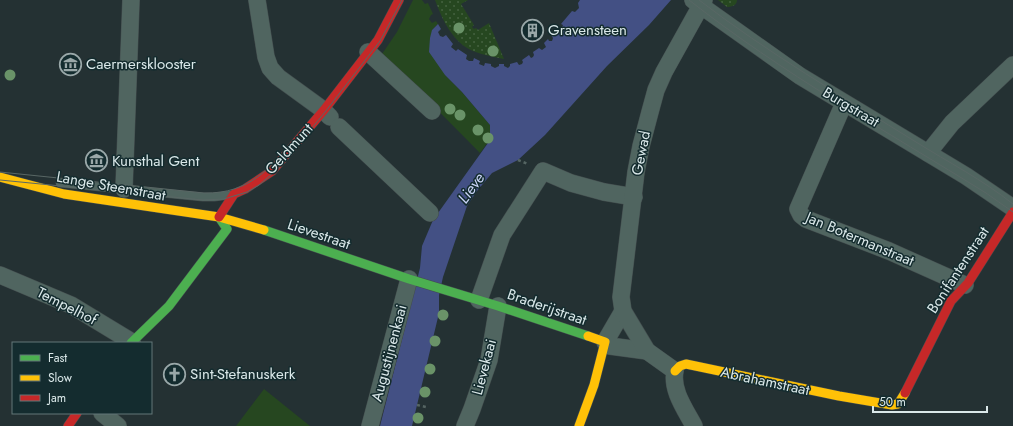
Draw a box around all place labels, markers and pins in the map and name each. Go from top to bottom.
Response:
building icon: Gravensteen [519,17,545,43]
place label: Gravensteen [548,19,627,41]
museum icon: Caermersklooster [58,51,84,77]
place label: Caermersklooster [86,53,197,75]
museum icon: Kunsthal Gent [84,148,110,174]
place label: Kunsthal Gent [112,150,200,172]
church icon: Sint-Stefanuskerk [161,361,187,387]
place label: Sint-Stefanuskerk [190,363,296,385]

